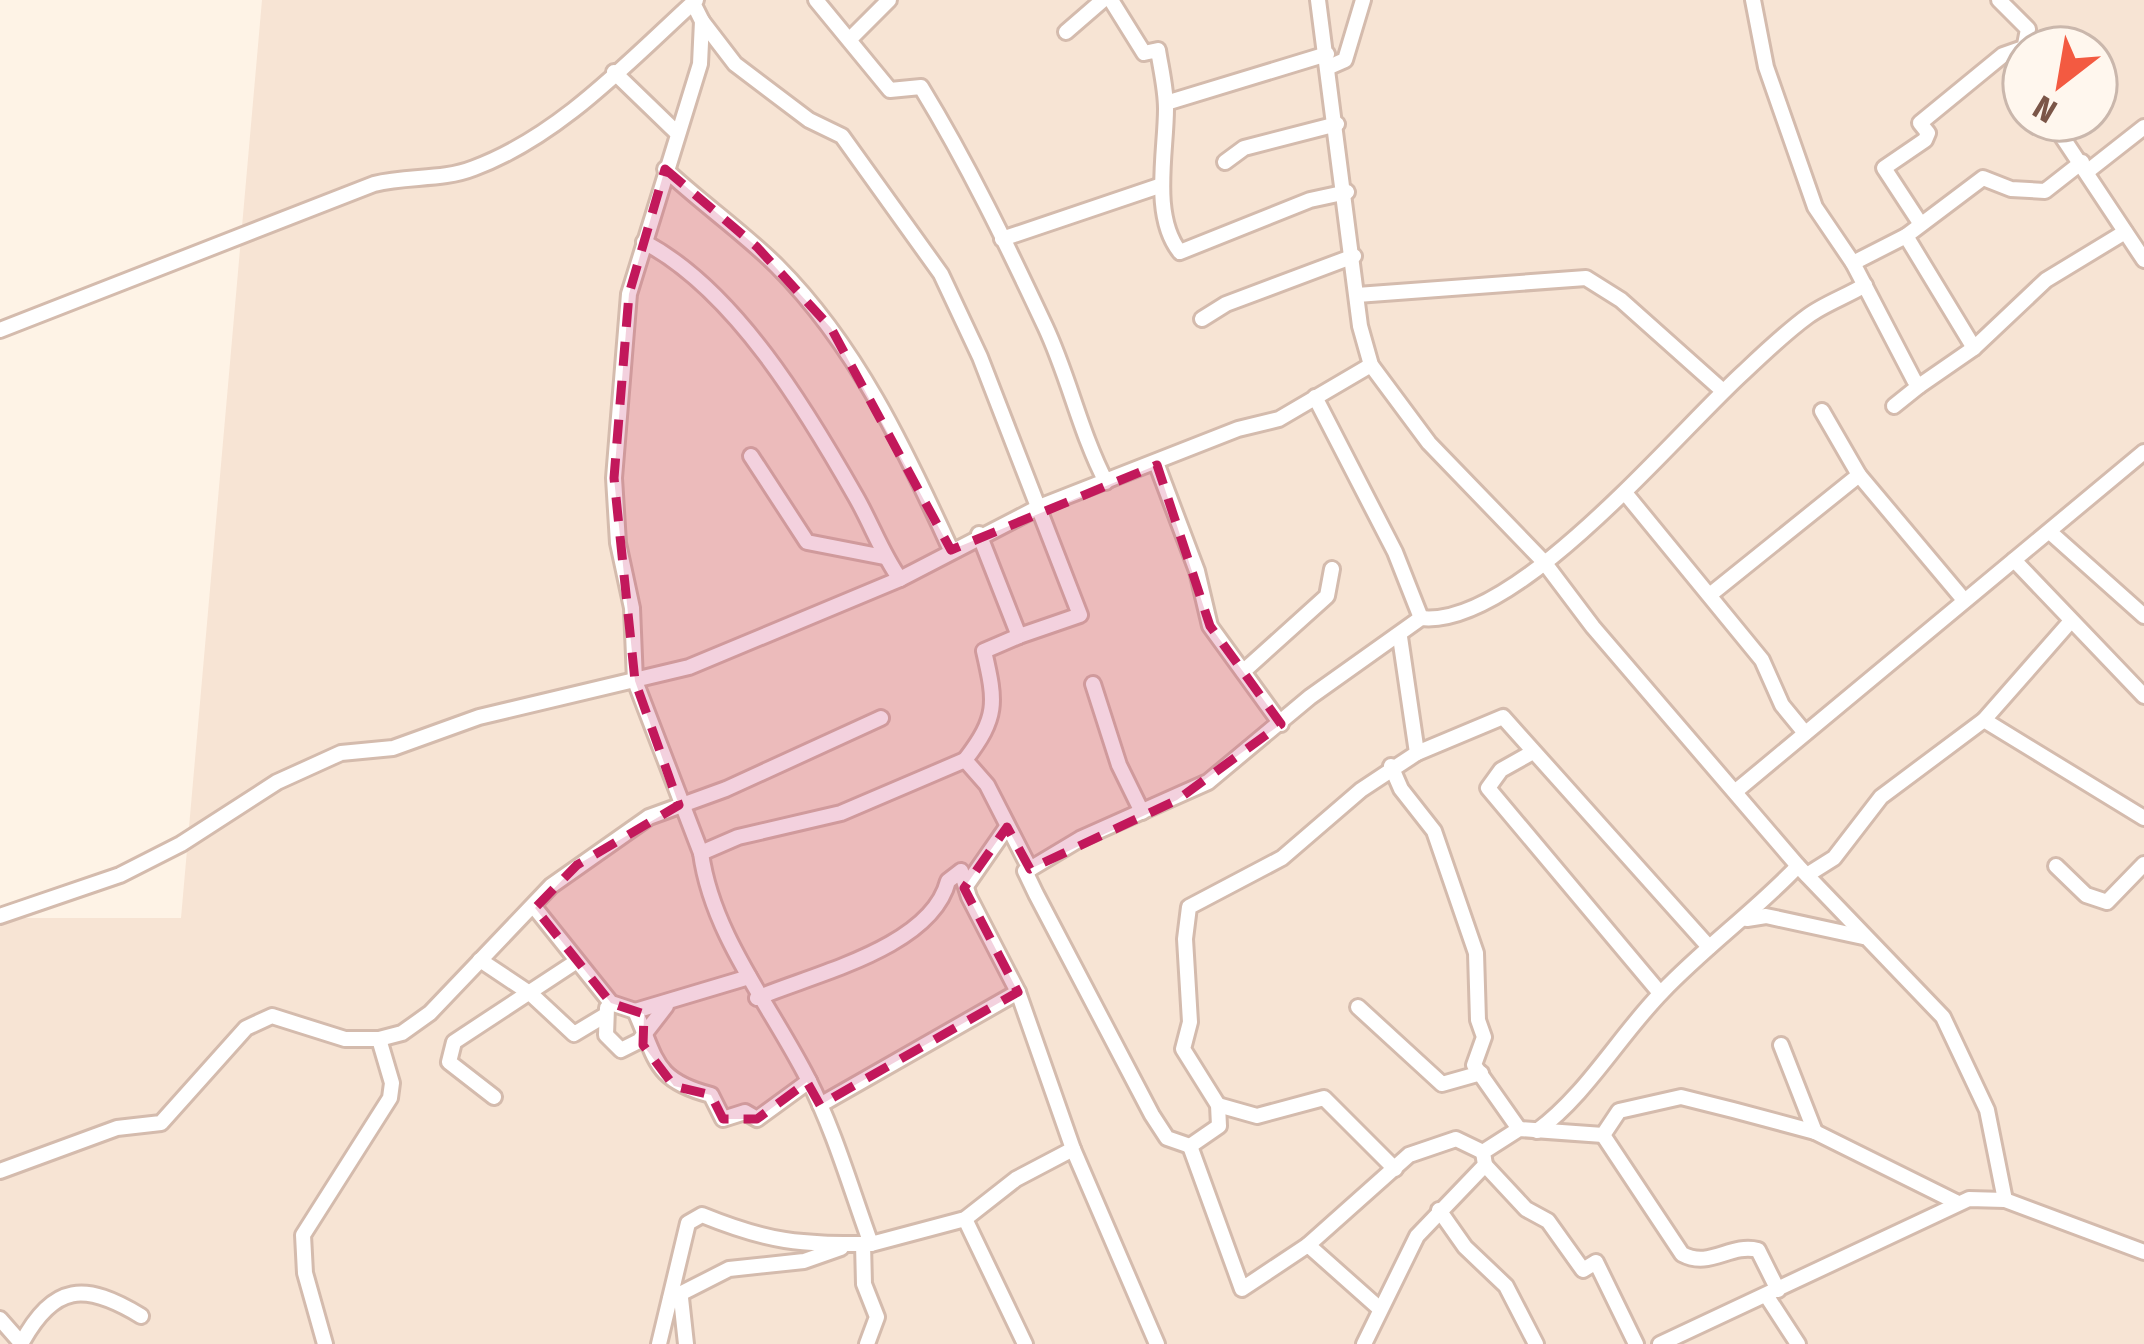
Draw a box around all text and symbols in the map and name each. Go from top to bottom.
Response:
north arrow [2000,24,2120,144]
text: N [2026,87,2064,131]

